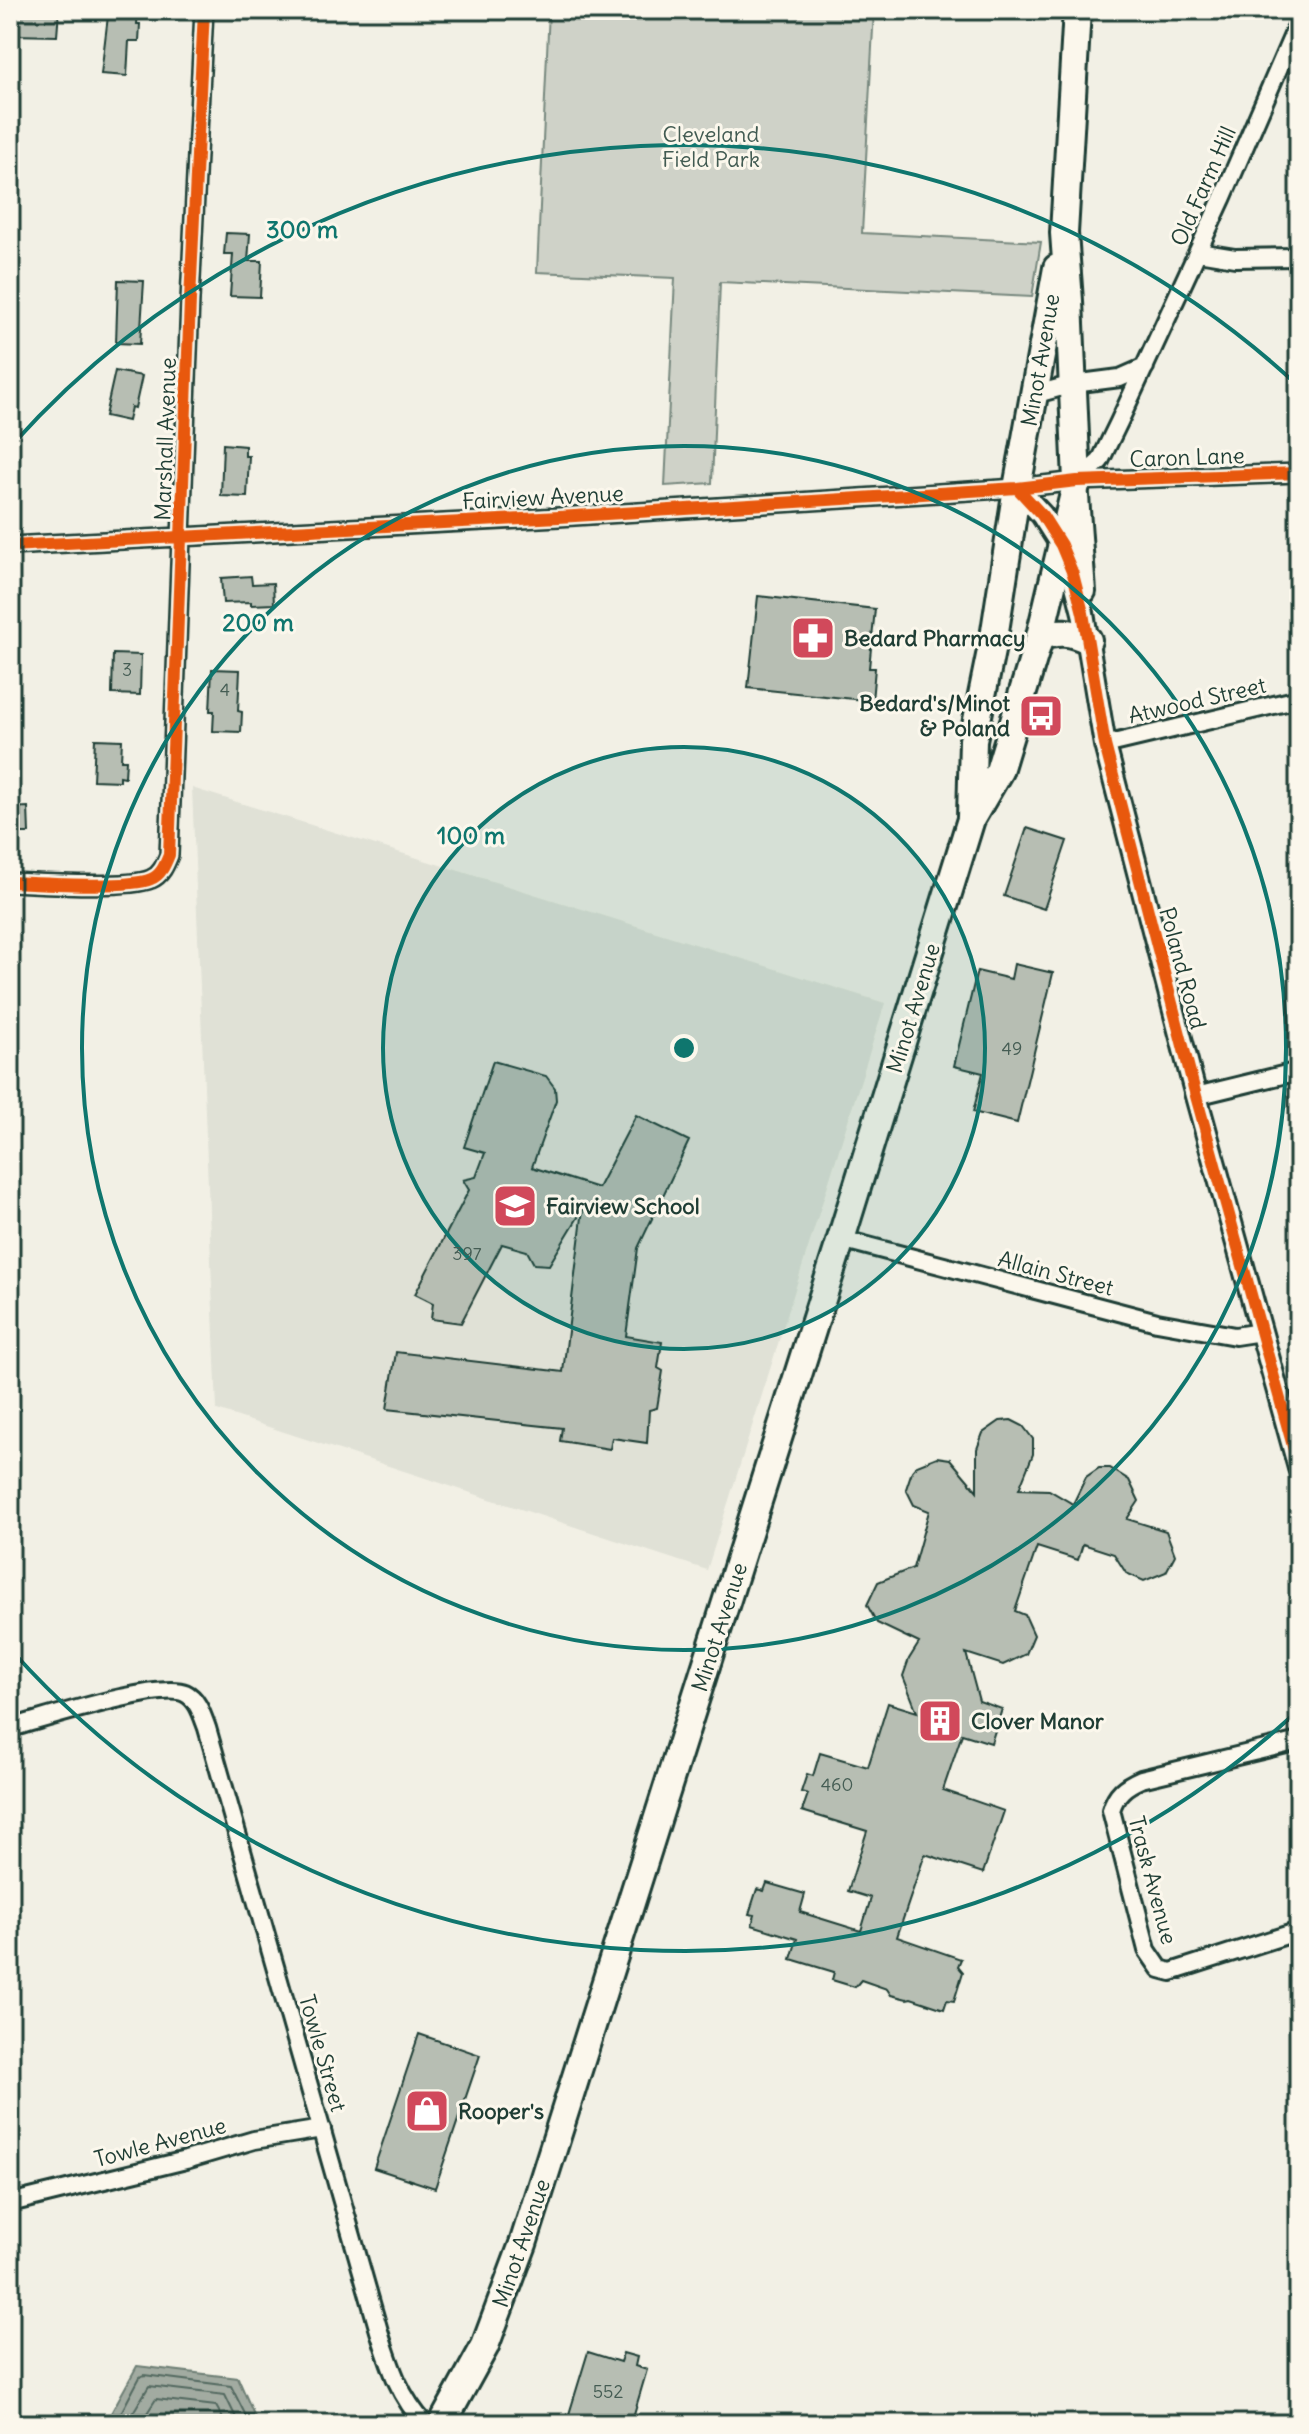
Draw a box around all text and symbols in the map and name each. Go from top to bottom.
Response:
park label: Cleveland Field Park [662,120,760,173]
street label: Old Farm Hill [1164,122,1242,250]
text: 300 m [266,214,338,244]
street label: Minot Avenue [1015,292,1065,428]
street label: Marshall Avenue [148,357,182,521]
street label: Caron Lane [1129,441,1245,473]
street label: Fairview Avenue [462,479,624,515]
text: 200 m [222,607,294,637]
pharmacy icon: Bedard Pharmacy [789,614,837,662]
place label: Bedard Pharmacy [844,624,1026,652]
house number: 3 [122,658,132,681]
street label: Atwood Street [1126,671,1268,729]
house number: 4 [220,678,230,701]
place label: Bedard's/Minot & Poland [859,689,1011,742]
bus stop icon: Bedard's/Minot & Poland [1017,692,1065,740]
text: 100 m [437,820,505,850]
street label: Poland Road [1153,904,1213,1032]
street label: Minot Avenue [880,940,946,1076]
centre of rings [670,1034,698,1062]
house number: 49 [1002,1037,1022,1060]
school or university icon: Fairview School [491,1182,539,1230]
place label: Fairview School [546,1192,700,1220]
house number: 397 [452,1242,482,1265]
street label: Allain Street [995,1244,1117,1302]
street label: Minot Avenue [685,1559,753,1695]
building icon: Clover Manor [916,1697,964,1745]
place label: Clover Manor [971,1707,1105,1735]
house number: 460 [821,1773,853,1796]
street label: Trask Avenue [1122,1813,1184,1947]
street label: Towle Street [293,1991,353,2115]
shop icon: Rooper's [403,2087,451,2135]
place label: Rooper's [458,2097,544,2125]
street label: Towle Avenue [91,2111,229,2173]
street label: Minot Avenue [486,2175,556,2311]
house number: 552 [593,2380,623,2403]

